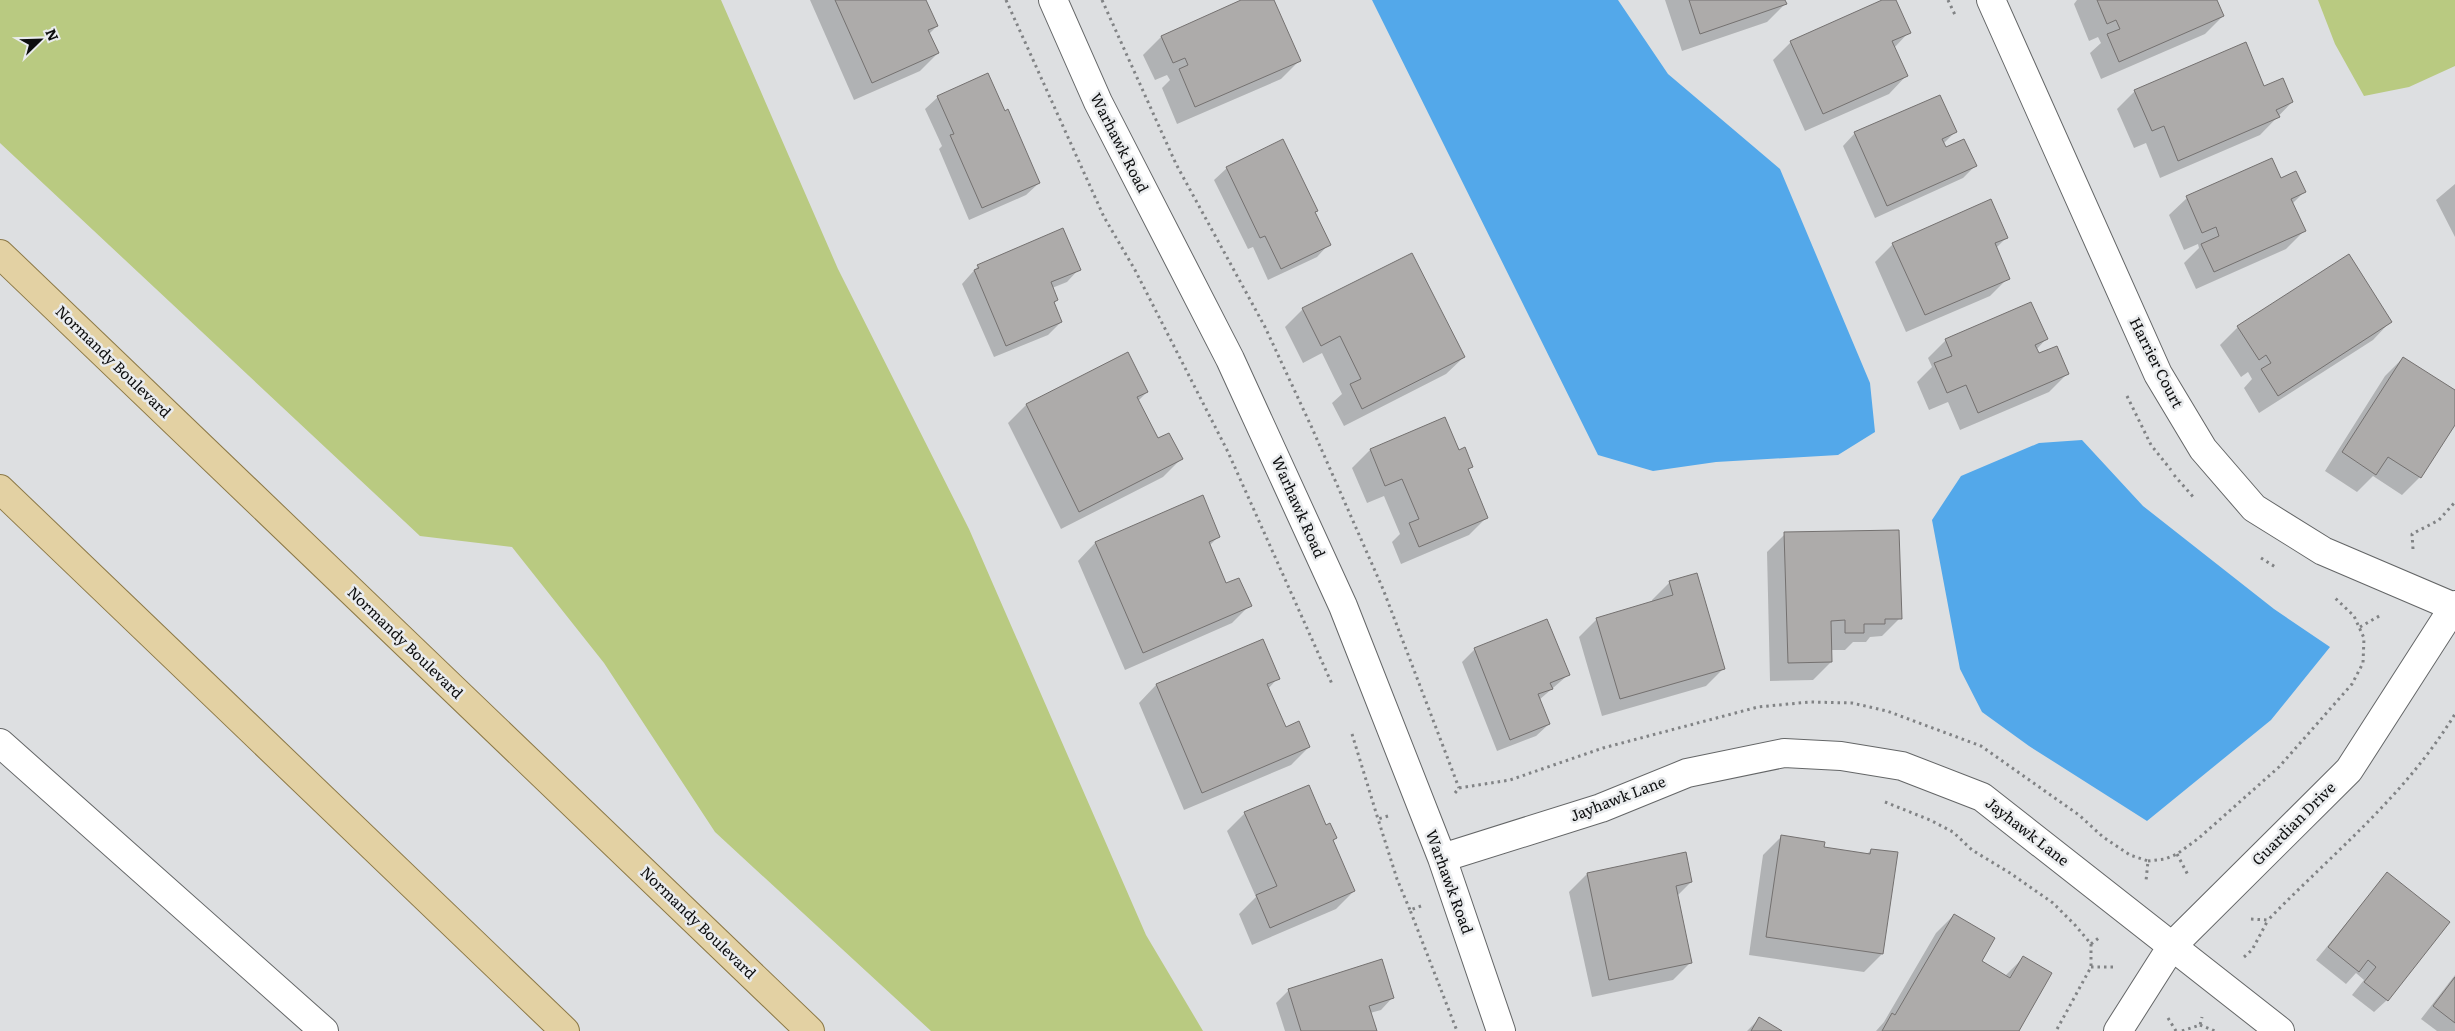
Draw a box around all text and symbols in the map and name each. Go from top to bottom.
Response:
north arrow [15,15,65,65]
text: N [41,25,64,44]
street label: Warhawk Road [1085,88,1155,196]
street label: Normandy Boulevard [51,299,177,422]
street label: Harrier Court [2125,313,2190,412]
street label: Warhawk Road [1267,452,1332,561]
street label: Normandy Boulevard [343,580,469,703]
street label: Jayhawk Lane [1566,769,1669,826]
street label: Guardian Drive [2246,776,2340,870]
street label: Jayhawk Lane [1981,791,2075,871]
street label: Warhawk Road [1421,826,1480,937]
street label: Normandy Boulevard [636,860,762,983]

